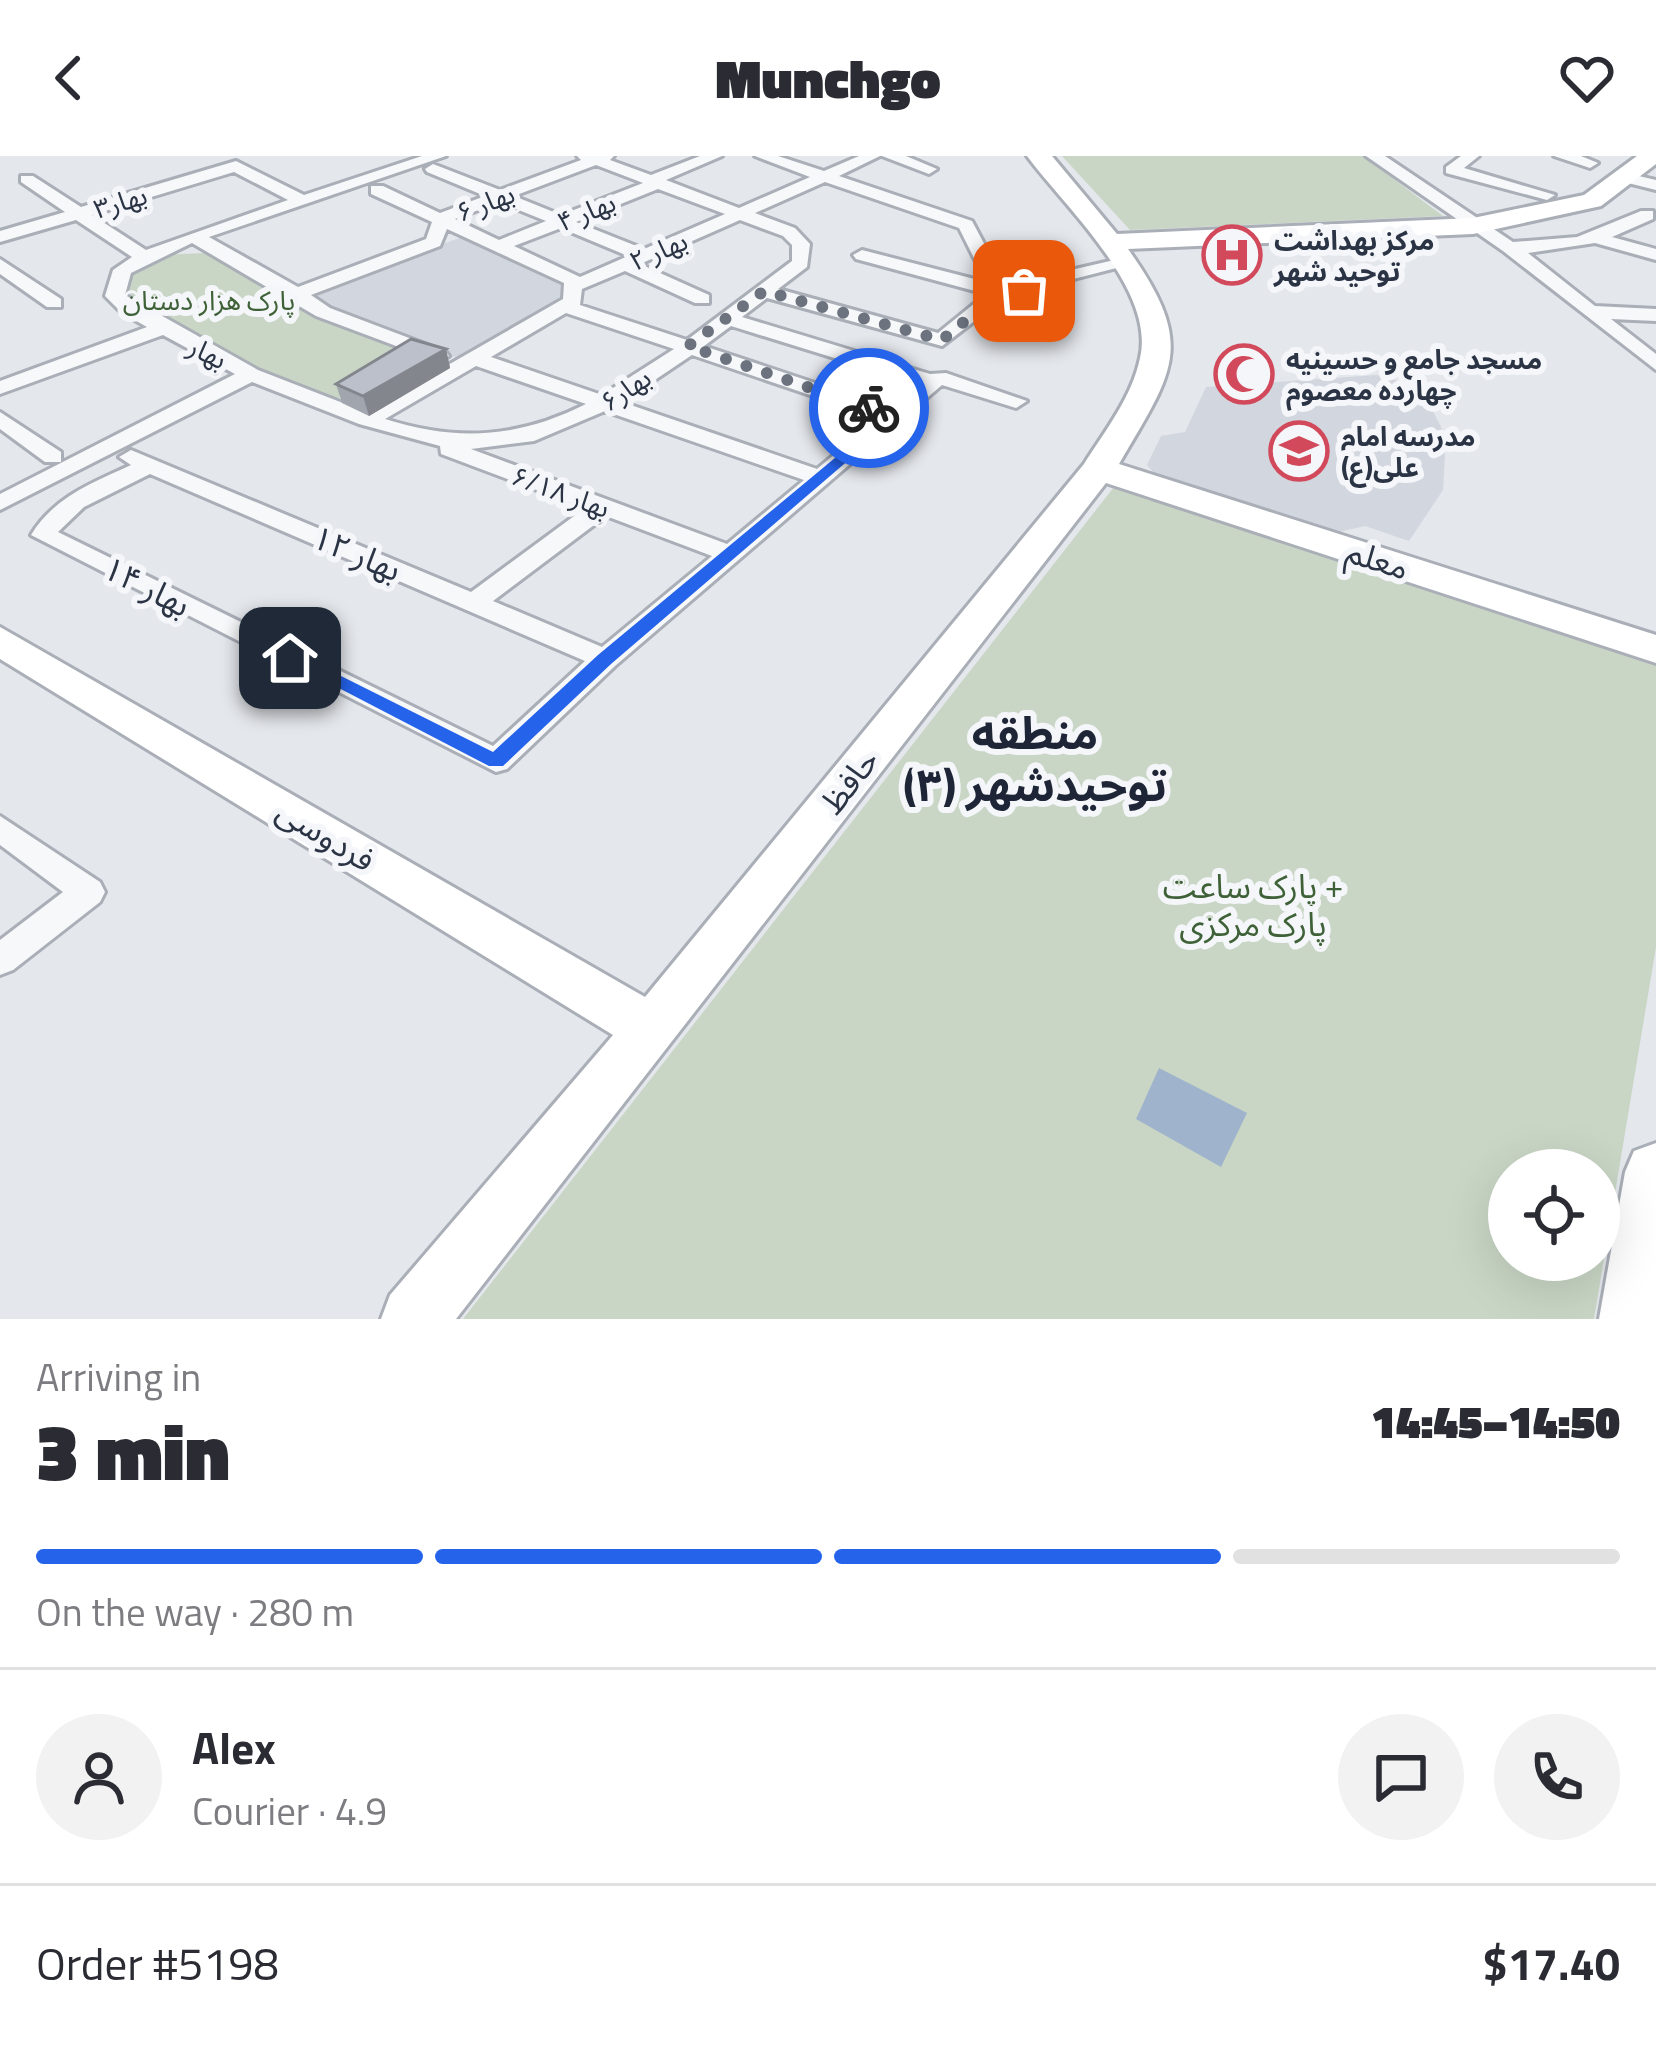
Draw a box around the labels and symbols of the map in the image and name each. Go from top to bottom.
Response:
street label: بهار ۶ [450,172,520,232]
street label: بهار۳ [88,173,152,229]
street label: بهار ۴ [550,181,622,241]
street label: بهار ۲ [622,219,694,281]
place label: مرکز بهداشت توحید شهر [1273,219,1434,291]
hospital icon: مرکز بهداشت توحید شهر [1201,224,1263,286]
pin [973,240,1075,342]
park label: پارک هزار دستان [123,279,295,320]
street label: بهار [181,325,234,379]
place label: مسجد جامع و حسینیه چهارده معصوم [1286,338,1542,411]
mosque icon: مسجد جامع و حسینیه چهارده معصوم [1213,343,1275,405]
courier [809,348,929,468]
street label: بهار۶ [591,357,659,421]
place label: مدرسه امام علی(ع) [1341,415,1475,488]
school or university icon: مدرسه امام علی(ع) [1268,420,1330,482]
street label: بهار ۶/۱۸ [506,454,616,528]
street label: بهار ۱۲ [305,512,409,594]
street label: معلم [1340,525,1416,593]
street label: بهار ۱۴ [95,543,199,629]
pin [239,607,341,709]
district label: منطقه توحیدشهر (۳) [903,698,1167,818]
street label: حافظ [807,738,891,824]
street label: فردوسی [267,786,385,884]
park label: پارک ساعت + پارک مرکزی [1163,861,1343,949]

